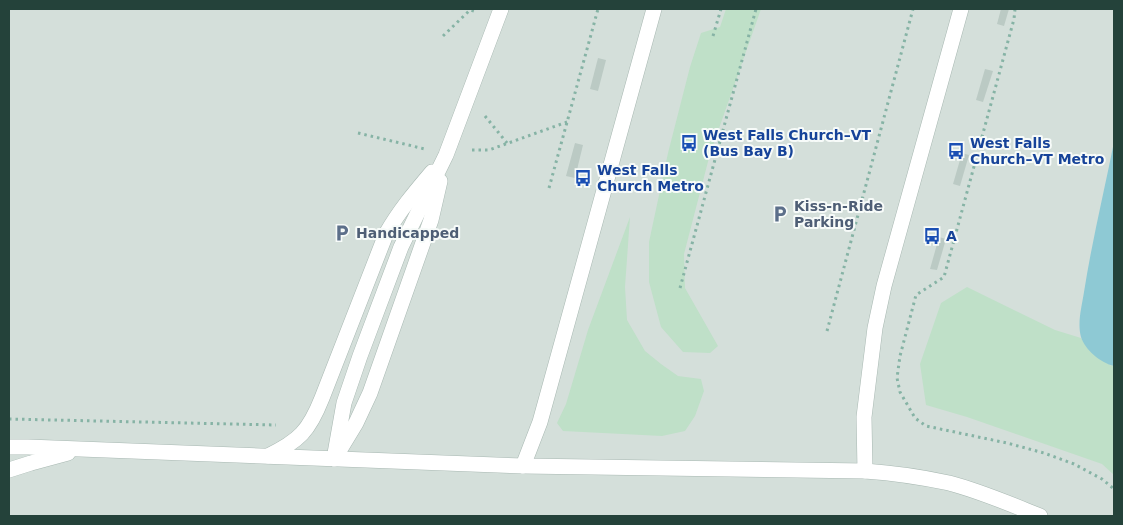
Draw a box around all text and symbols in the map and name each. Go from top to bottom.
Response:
place label: West Falls Church–VT (Bus Bay B) [703,127,872,159]
bus stop icon: West Falls Church–VT (Bus Bay B) [679,133,699,153]
place label: West Falls Church–VT Metro [970,135,1105,167]
bus stop icon: West Falls Church–VT Metro [946,141,966,161]
place label: West Falls Church Metro [597,162,704,194]
bus stop icon: West Falls Church Metro [573,168,593,188]
place label: Kiss-n-Ride Parking [794,198,883,230]
parking icon: Kiss-n-Ride Parking [770,204,790,224]
parking icon: Handicapped [332,223,352,243]
place label: Handicapped [356,225,459,241]
bus stop icon: A [922,226,942,246]
place label: A [946,228,957,244]

